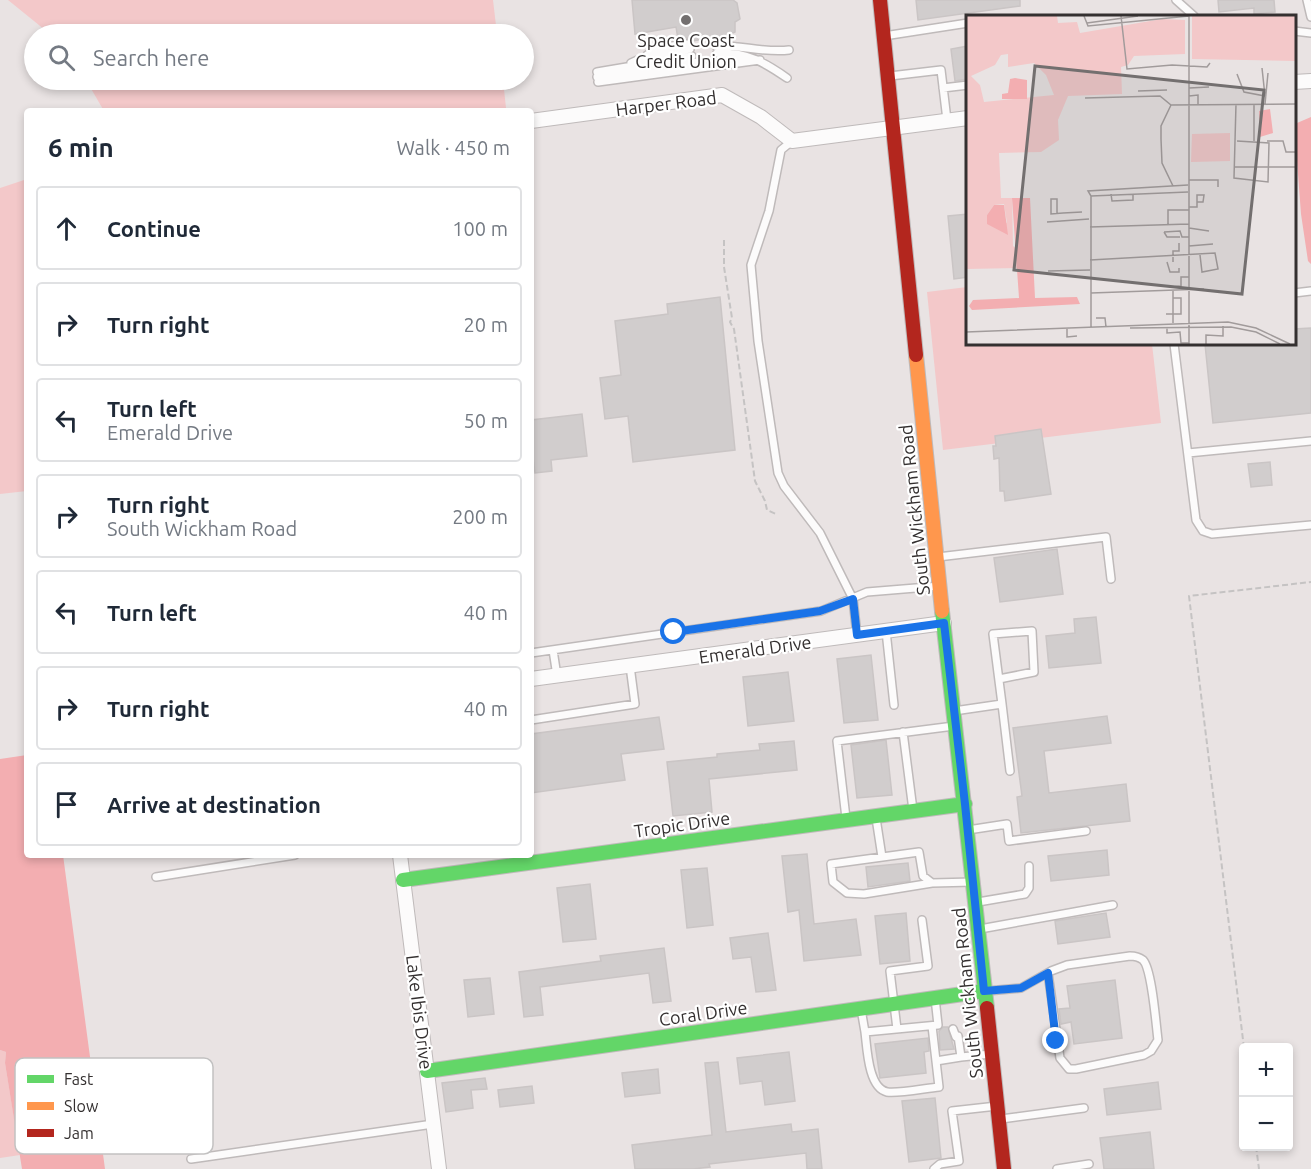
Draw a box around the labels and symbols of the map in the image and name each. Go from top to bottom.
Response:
marker: Space Coast Credit Union [679,13,693,27]
inset map [966,15,1296,345]
place label: Space Coast Credit Union [635,30,737,71]
street label: Harper Road [614,87,718,119]
street label: South Wickham Road [895,424,933,596]
route start [660,618,686,644]
street label: Emerald Drive [697,631,813,667]
street label: Tropic Drive [633,807,731,841]
street label: South Wickham Road [948,907,986,1079]
street label: Lake Ibis Drive [403,954,437,1070]
street label: Coral Drive [658,997,748,1029]
route end [1042,1027,1068,1053]
legend [15,1058,213,1154]
text: Fast [64,1070,94,1088]
text: Slow [64,1097,99,1115]
text: Jam [64,1124,94,1142]

